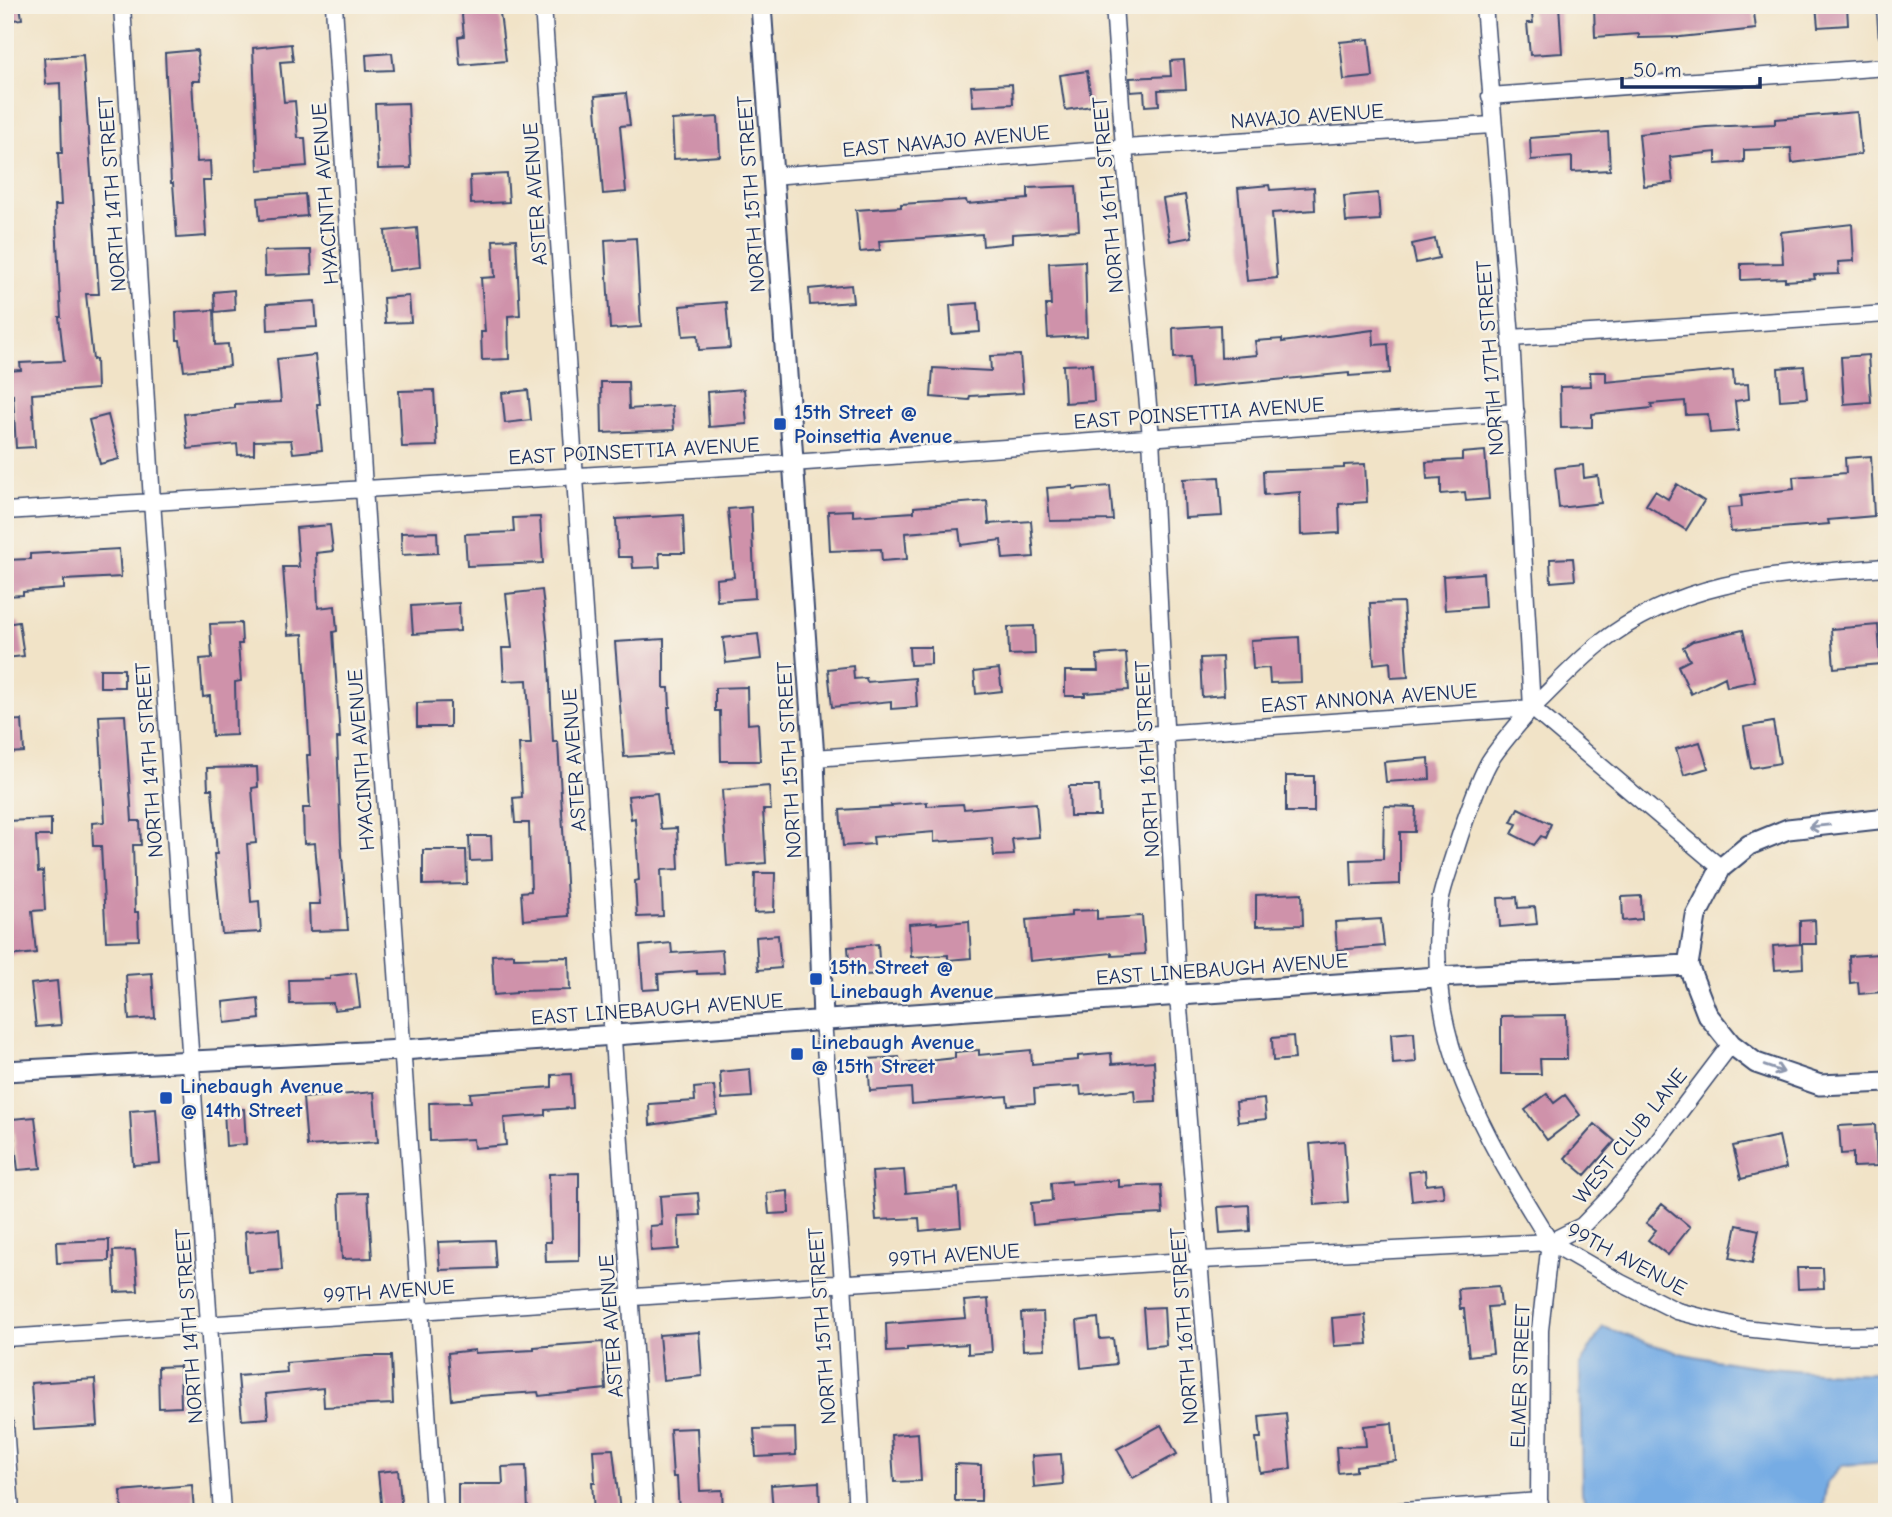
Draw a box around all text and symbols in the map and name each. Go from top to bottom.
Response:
scale bar [1622,46,1761,90]
text: 50 m [1633,58,1682,82]
street label: NORTH 14TH STREET [93,95,131,293]
street label: NORTH 15TH STREET [732,95,770,293]
street label: NORTH 16TH STREET [1087,96,1129,294]
street label: NAVAJO AVENUE [1230,99,1384,133]
street label: HYACINTH AVENUE [307,102,343,286]
street label: EAST NAVAJO AVENUE [841,120,1051,162]
street label: ASTER AVENUE [518,122,552,266]
street label: NORTH 17TH STREET [1471,259,1509,456]
street label: EAST POINSETTIA AVENUE [1073,392,1325,434]
place label: 15th Street @ Poinsettia Avenue [794,400,952,448]
marker: 15th Street @ Poinsettia Avenue [772,416,788,432]
street label: EAST POINSETTIA AVENUE [508,432,760,470]
street label: NORTH 16TH STREET [1130,660,1164,858]
street label: NORTH 14TH STREET [130,661,168,859]
street label: NORTH 15TH STREET [772,661,806,859]
street label: HYACINTH AVENUE [343,668,379,852]
street label: EAST ANNONA AVENUE [1260,678,1478,718]
street label: ASTER AVENUE [557,688,591,832]
one-way arrow [1808,820,1831,833]
street label: EAST LINEBAUGH AVENUE [1095,948,1349,990]
place label: 15th Street @ Linebaugh Avenue [830,955,993,1003]
marker: 15th Street @ Linebaugh Avenue [808,971,824,987]
street label: EAST LINEBAUGH AVENUE [530,988,784,1030]
place label: Linebaugh Avenue @ 15th Street [811,1030,974,1078]
marker: Linebaugh Avenue @ 15th Street [789,1046,805,1062]
street label: WEST CLUB LANE [1568,1064,1692,1208]
one-way arrow [1763,1064,1785,1076]
place label: Linebaugh Avenue @ 14th Street [180,1074,343,1122]
marker: Linebaugh Avenue @ 14th Street [158,1090,174,1106]
street label: 99TH AVENUE [1563,1217,1691,1301]
street label: NORTH 14TH STREET [170,1227,208,1425]
street label: NORTH 15TH STREET [803,1227,841,1425]
street label: NORTH 16TH STREET [1165,1227,1203,1425]
street label: 99TH AVENUE [887,1238,1021,1272]
street label: ASTER AVENUE [594,1254,628,1398]
street label: 99TH AVENUE [322,1274,456,1308]
street label: ELMER STREET [1505,1303,1535,1449]

